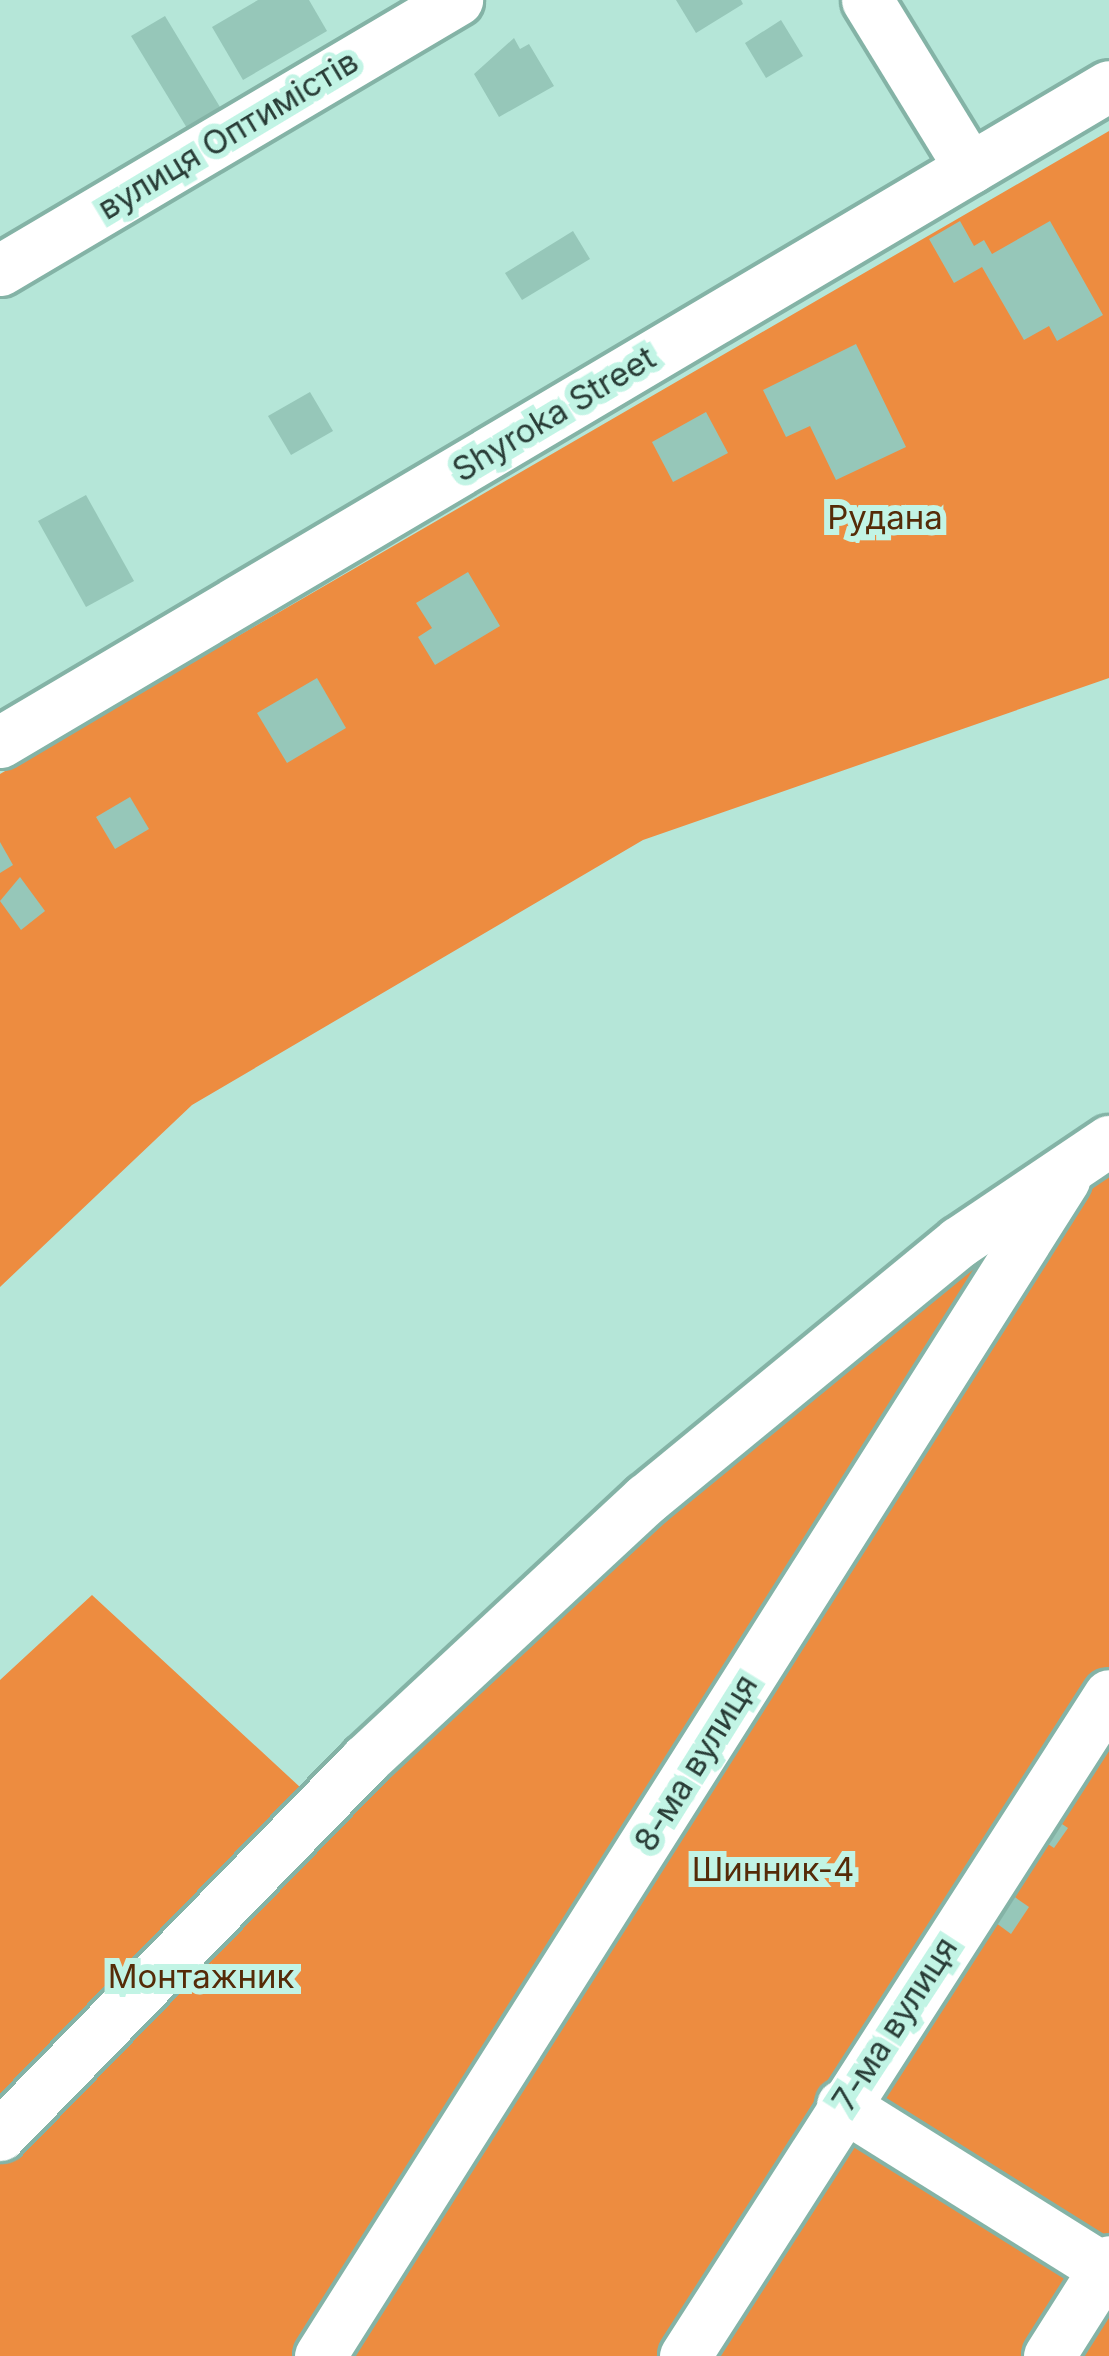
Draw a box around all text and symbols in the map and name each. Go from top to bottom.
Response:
street label: вулиця Оптимістів [91,42,365,228]
street label: Shyroka Street [445,338,663,490]
park label: Рудана [827,498,943,538]
street label: 8-ма вулиця [626,1667,766,1859]
park label: Шинник-4 [692,1850,854,1890]
street label: 7-ма вулиця [824,1930,966,2118]
park label: Монтажник [108,1957,294,1997]

